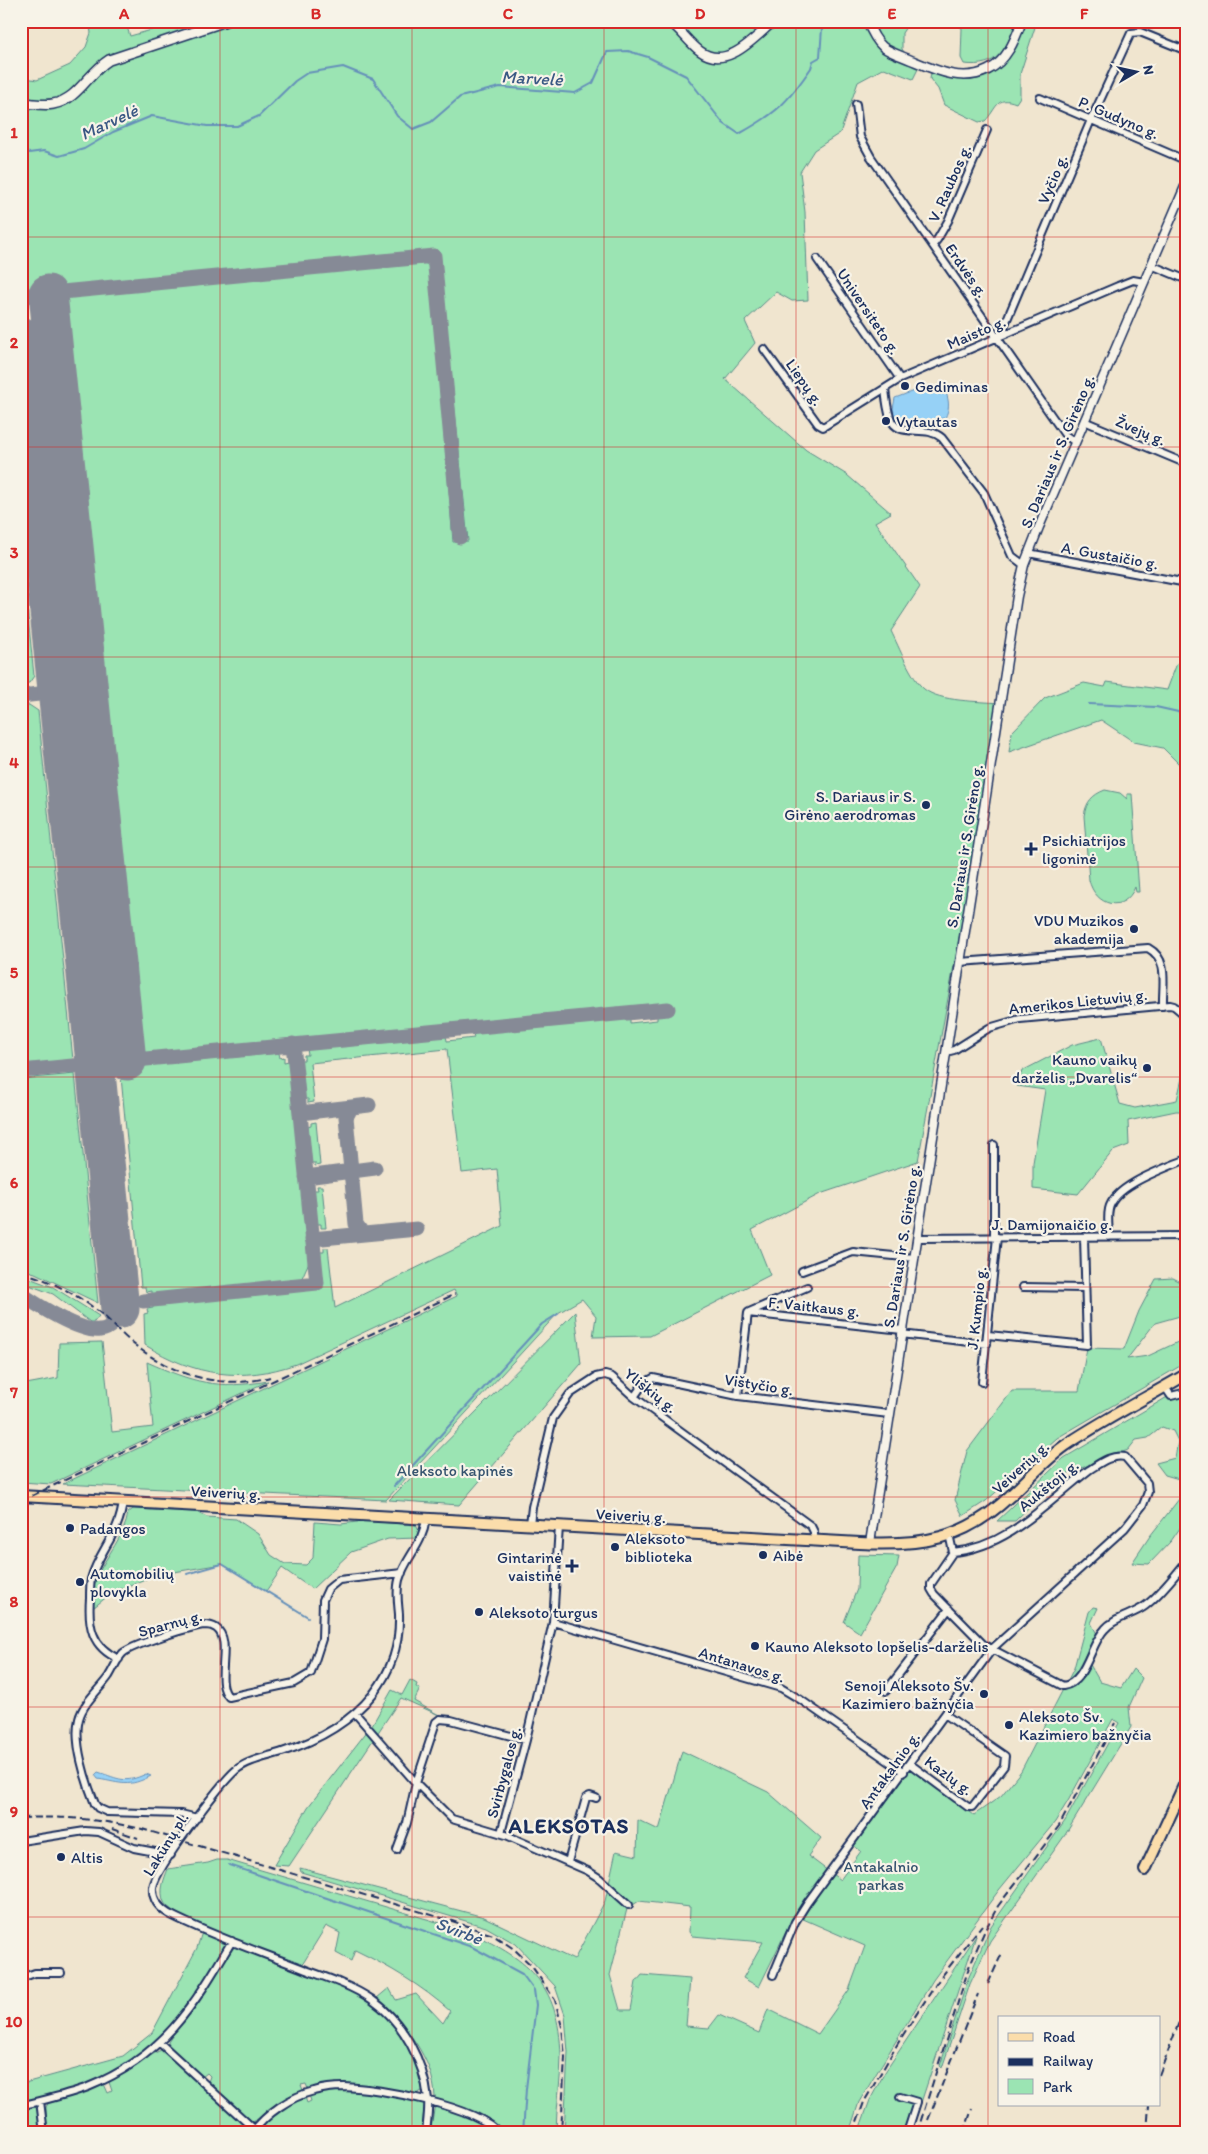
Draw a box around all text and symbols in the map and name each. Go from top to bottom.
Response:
text: A [118,4,130,23]
text: B [311,4,322,23]
text: C [503,4,514,23]
text: D [695,4,706,23]
text: E [888,4,897,23]
text: F [1080,4,1089,23]
north arrow [1110,48,1160,98]
text: N [1139,64,1157,76]
water label: Marvelė [501,65,565,91]
street label: P. Gudyno g. [1076,92,1162,143]
water label: Marvelė [77,98,143,145]
text: 1 [10,123,18,142]
street label: V. Raubos g. [924,141,975,225]
street label: Vyčio g. [1034,151,1071,207]
street label: Erdvės g. [941,240,992,301]
street label: Universiteto g. [833,265,904,358]
street label: Maisto g. [944,312,1008,353]
text: 2 [10,333,19,352]
street label: Liepų g. [782,355,828,409]
street label: S. Dariaus ir S. Girėno g. [1016,371,1099,531]
place label: Gediminas [915,377,988,396]
marker: Gediminas [899,380,911,392]
street label: Žvejų g. [1113,411,1169,450]
place label: Vytautas [896,412,957,431]
marker: Vytautas [880,415,892,427]
street label: A. Gustaičio g. [1060,538,1160,573]
text: 3 [10,543,19,562]
text: 4 [9,753,19,772]
street label: S. Dariaus ir S. Girėno g. [942,763,987,929]
place label: S. Dariaus ir S. Girėno aerodromas [784,787,916,824]
marker: S. Dariaus ir S. Girėno aerodromas [920,799,932,811]
place label: Psichiatrijos ligoninė [1042,831,1126,868]
marker: Psichiatrijos ligoninė [1024,842,1038,856]
place label: VDU Muzikos akademija [1034,911,1124,948]
marker: VDU Muzikos akademija [1128,923,1140,935]
text: 5 [10,963,19,982]
street label: Amerikos Lietuvių g. [1008,985,1148,1018]
place label: Kauno vaikų darželis „Dvarelis“ [1012,1050,1137,1087]
marker: Kauno vaikų darželis „Dvarelis“ [1141,1062,1153,1074]
street label: S. Dariaus ir S. Girėno g. [879,1163,924,1329]
text: 6 [10,1173,19,1192]
street label: J. Damijonaičio g. [992,1215,1112,1234]
street label: J. Kumpio g. [963,1265,990,1351]
street label: F. Vaitkaus g. [767,1292,861,1321]
street label: Yliškių g. [621,1364,681,1417]
street label: Vištyčio g. [723,1370,795,1399]
text: 7 [9,1383,18,1402]
street label: Veiverių g. [988,1437,1053,1498]
street label: Aukštoji g. [1014,1455,1082,1515]
park label: Aleksoto kapinės [397,1461,513,1480]
street label: Veiverių g. [190,1481,262,1504]
street label: Veiverių g. [595,1504,667,1527]
place label: Padangos [80,1519,146,1538]
marker: Padangos [64,1522,76,1534]
place label: Aleksoto biblioteka [625,1529,692,1566]
marker: Aleksoto biblioteka [609,1541,621,1553]
place label: Aibė [773,1546,803,1565]
place label: Gintarinė vaistinė [497,1548,562,1585]
marker: Aibė [757,1549,769,1561]
marker: Gintarinė vaistinė [566,1560,578,1572]
place label: Automobilių plovykla [90,1564,174,1601]
marker: Automobilių plovykla [74,1576,86,1588]
text: 8 [10,1592,19,1611]
place label: Aleksoto turgus [489,1603,598,1622]
street label: Sparnų g. [136,1606,204,1641]
marker: Aleksoto turgus [473,1606,485,1618]
place label: Kauno Aleksoto lopšelis-darželis [765,1637,989,1656]
marker: Kauno Aleksoto lopšelis-darželis [749,1640,761,1652]
street label: Antanavos g. [697,1642,787,1687]
place label: Senoji Aleksoto Šv. Kazimiero bažnyčia [842,1676,974,1713]
marker: Senoji Aleksoto Šv. Kazimiero bažnyčia [978,1688,990,1700]
place label: Aleksoto Šv. Kazimiero bažnyčia [1019,1707,1151,1744]
marker: Aleksoto Šv. Kazimiero bažnyčia [1003,1719,1015,1731]
street label: Svirbygalos g. [482,1724,525,1820]
street label: Antakalnio g. [855,1728,924,1813]
street label: Kazlų g. [921,1752,977,1799]
text: 9 [10,1802,18,1821]
street label: Lakūnų pl. [138,1809,192,1880]
district label: ALEKSOTAS [508,1813,629,1838]
place label: Altis [71,1848,103,1867]
marker: Altis [55,1851,67,1863]
park label: Antakalnio parkas [843,1857,919,1894]
water label: Svirbė [433,1912,487,1950]
text: 10 [5,2012,23,2031]
legend [998,2016,1160,2106]
text: Road [1043,2028,1076,2046]
text: Railway [1043,2052,1093,2070]
text: Park [1043,2078,1073,2096]

